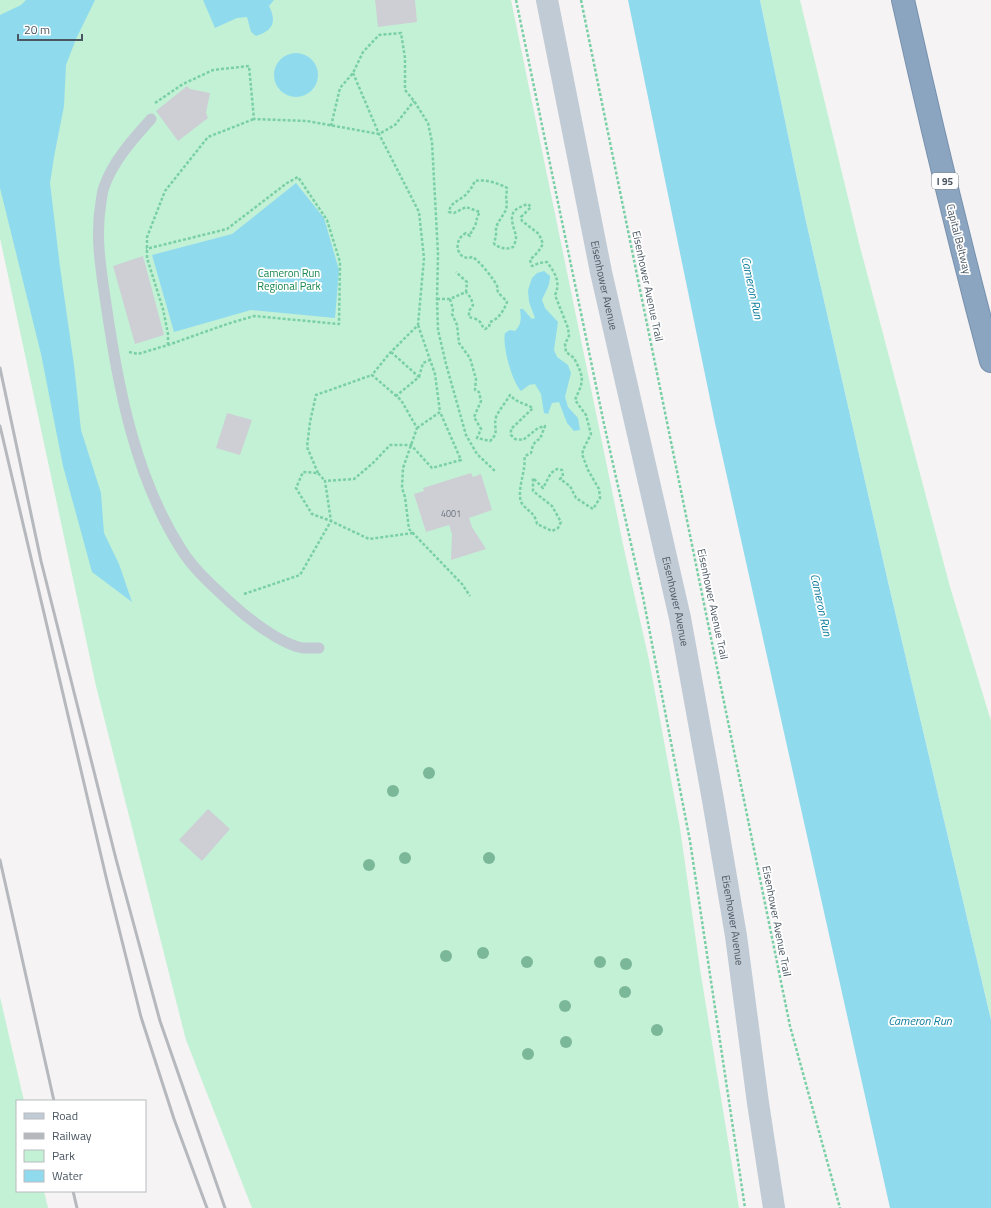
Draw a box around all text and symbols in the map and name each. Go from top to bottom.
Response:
scale bar [18,16,82,42]
text: 20 m [24,20,50,39]
road number: I 95 [932,173,958,189]
street label: Capital Beltway [943,202,976,276]
street label: Eisenhower Avenue Trail [628,229,668,343]
street label: Eisenhower Avenue [587,239,622,332]
water label: Cameron Run [737,255,769,322]
park label: Cameron Run Regional Park [257,265,321,294]
house number: 4001 [441,507,461,520]
street label: Eisenhower Avenue Trail [693,547,733,661]
street label: Eisenhower Avenue [658,555,693,648]
water label: Cameron Run [806,572,838,639]
street label: Eisenhower Avenue Trail [758,864,796,978]
street label: Eisenhower Avenue [718,874,748,967]
water label: Cameron Run [888,1011,953,1030]
legend [16,1100,146,1192]
text: Road [52,1106,78,1125]
text: Railway [52,1126,92,1145]
text: Park [52,1146,75,1165]
text: Water [52,1166,83,1185]

